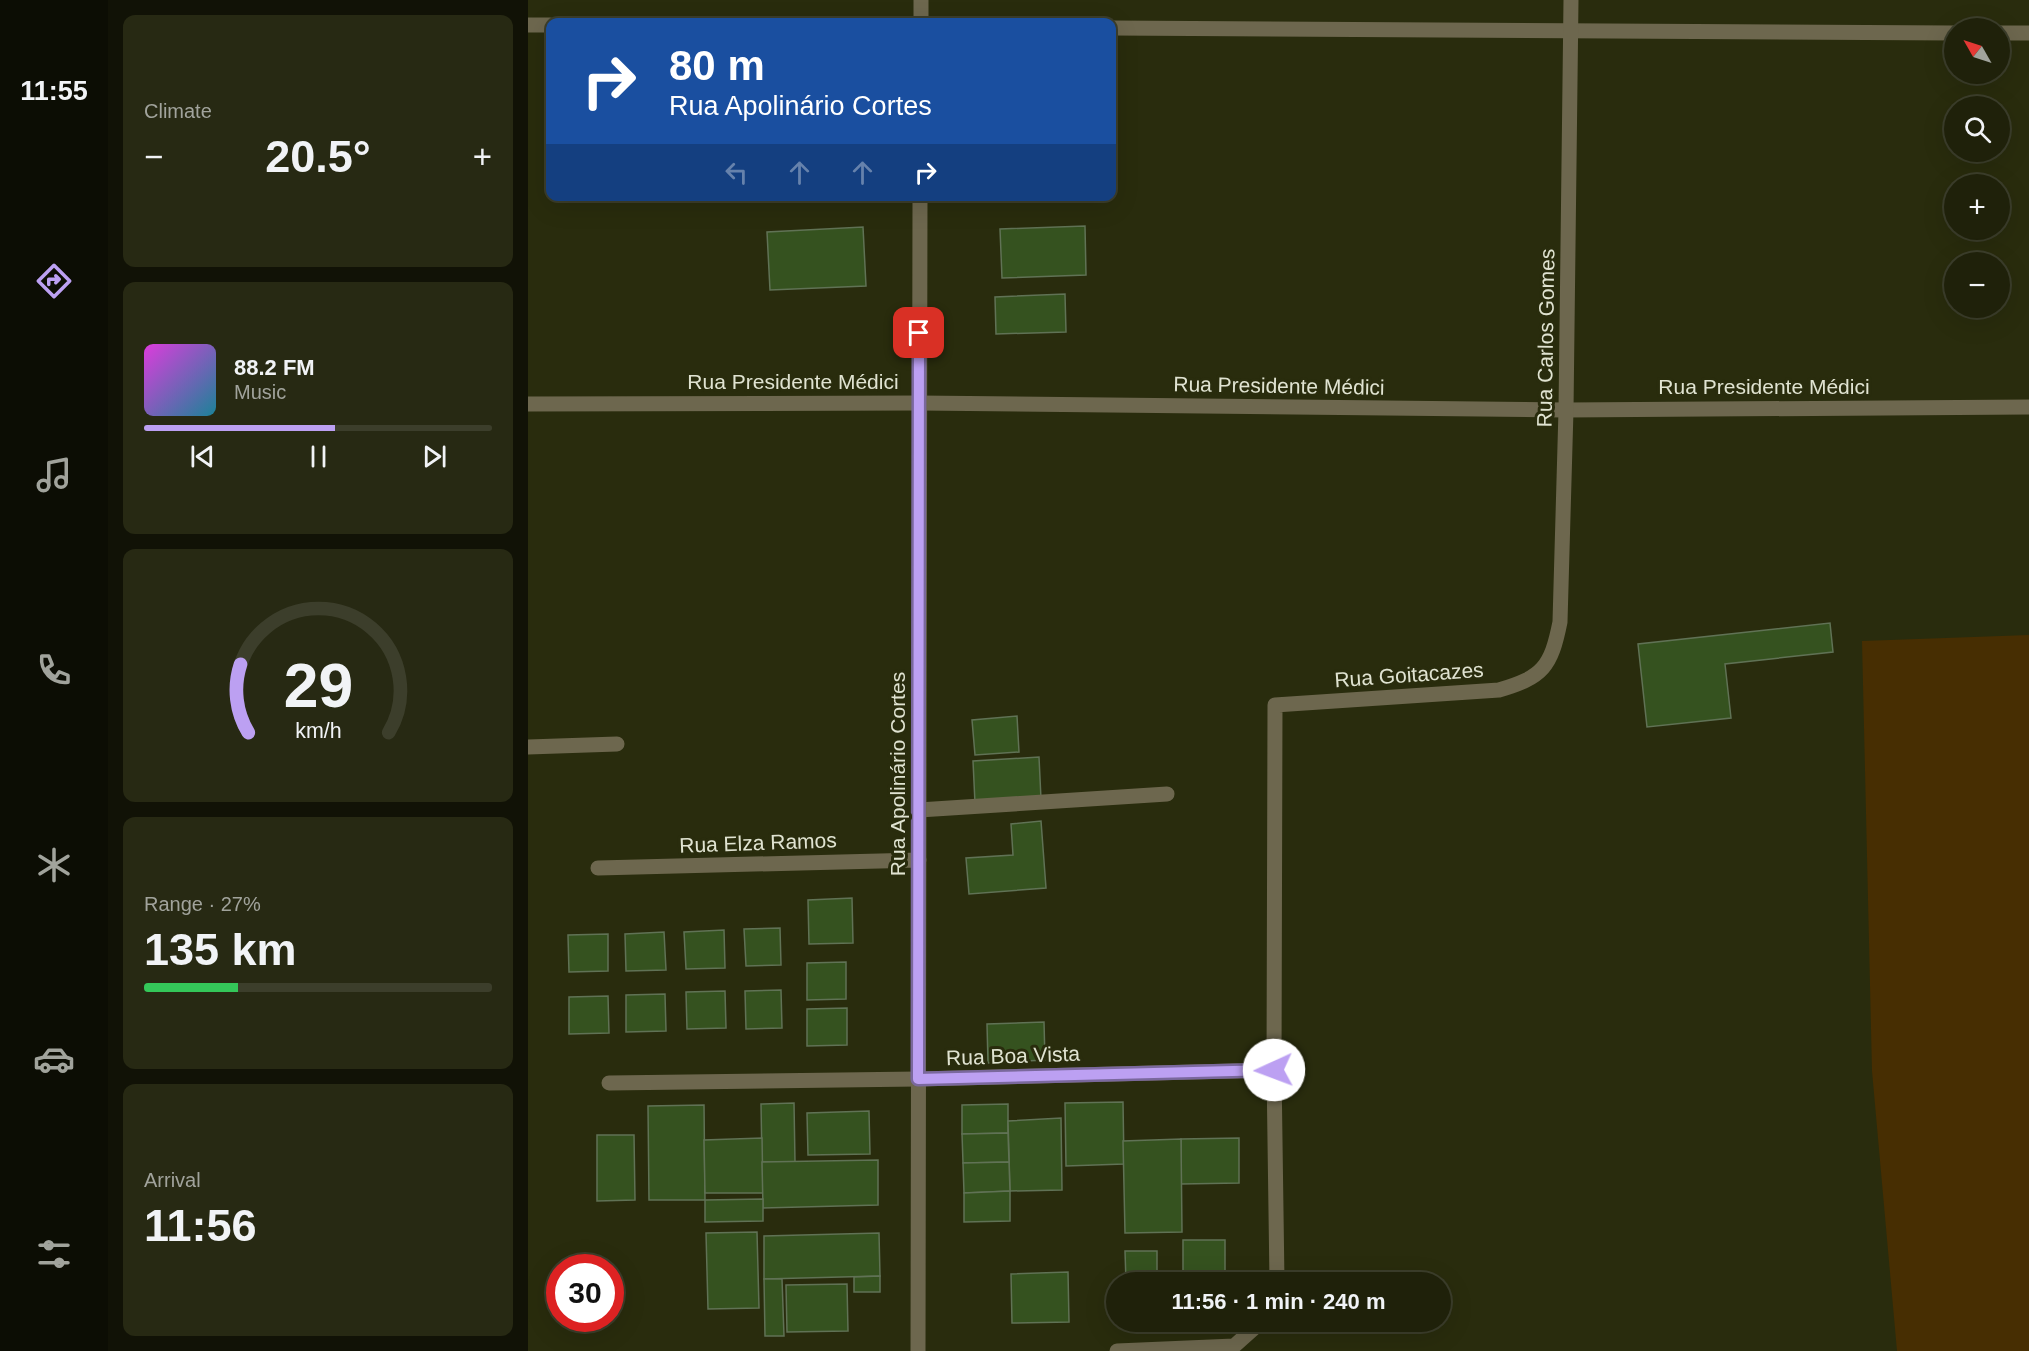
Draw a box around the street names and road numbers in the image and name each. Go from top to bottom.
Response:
street label: Rua Carlos Gomes [1532,249,1559,427]
street label: Rua Presidente Médici [687,370,899,393]
street label: Rua Presidente Médici [1173,372,1385,399]
street label: Rua Presidente Médici [1658,375,1870,398]
street label: Rua Goitacazes [1334,658,1484,691]
street label: Rua Apolinário Cortes [886,672,909,876]
street label: Rua Elza Ramos [679,828,837,857]
street label: Rua Boa Vista [946,1042,1081,1069]

